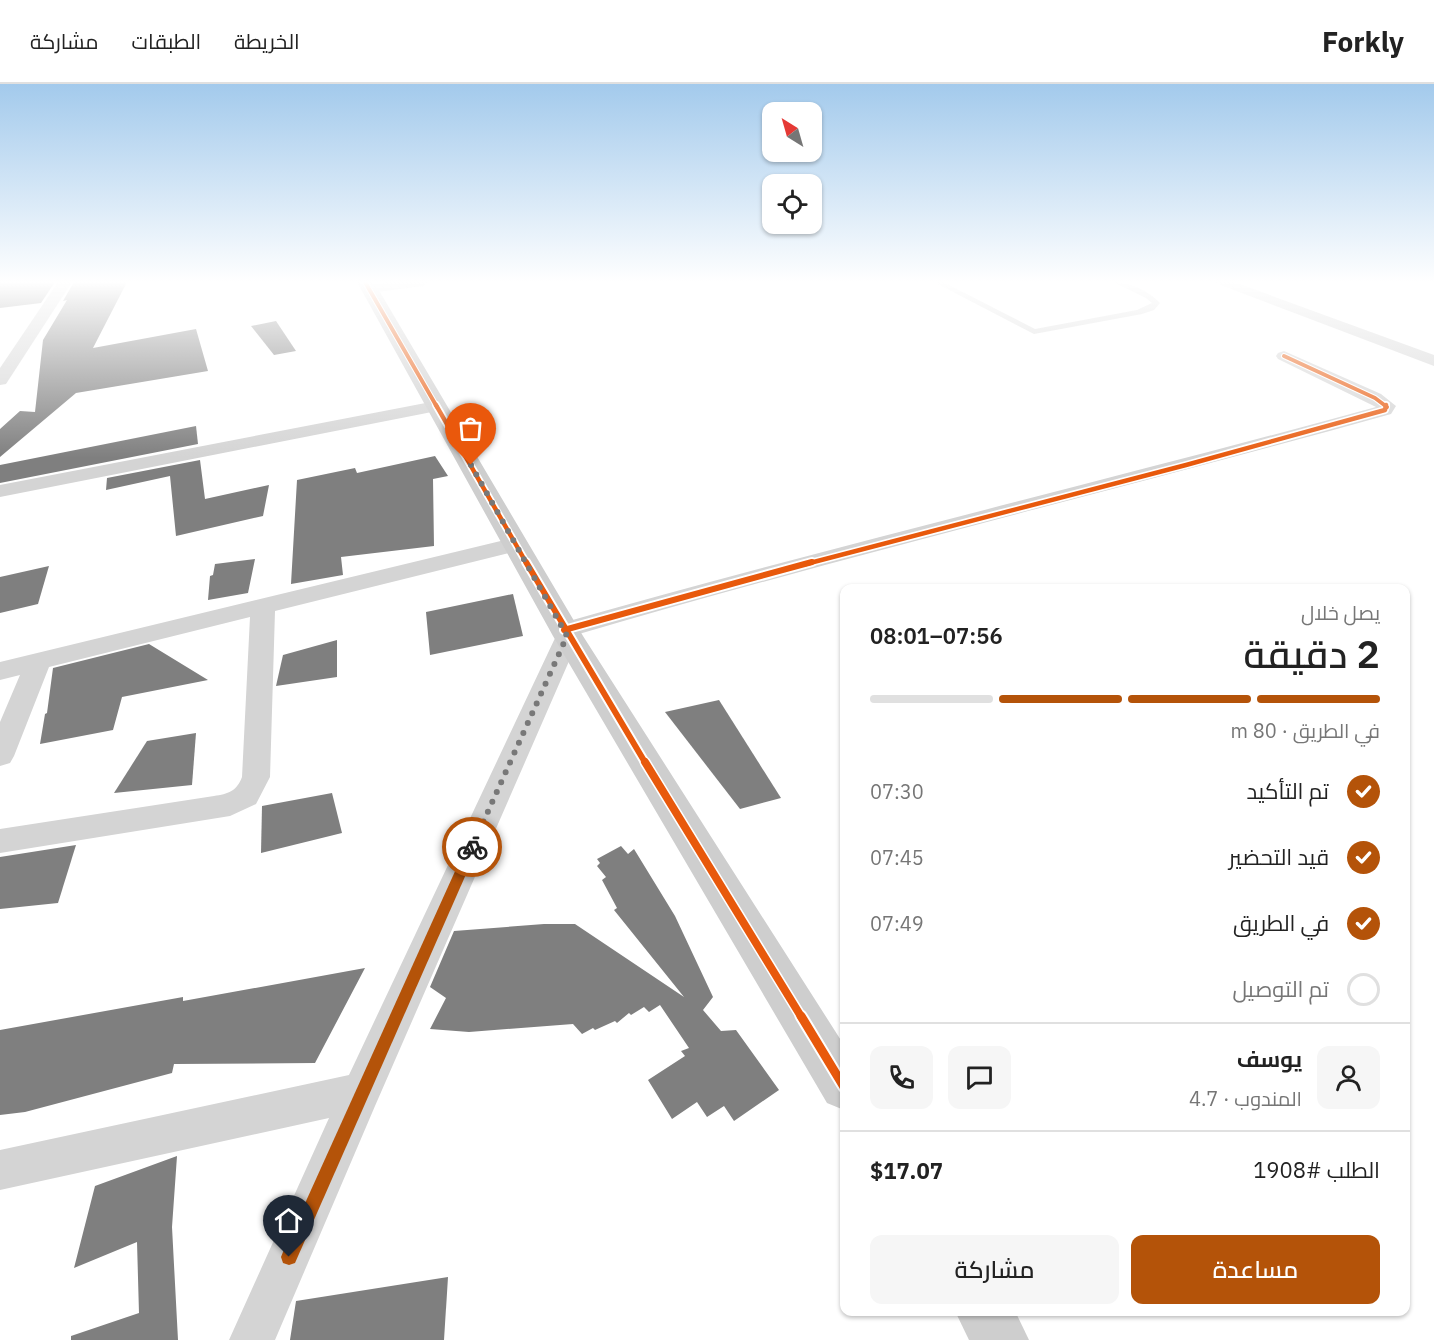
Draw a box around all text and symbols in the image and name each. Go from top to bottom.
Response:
text: Forkly [1322,23,1404,60]
text: مشاركة [30,27,99,55]
text: الطبقات [132,27,201,55]
text: الخريطة [234,27,300,55]
north arrow [762,102,822,162]
map controls [762,102,822,234]
button: locate [762,174,822,234]
pin [445,403,496,465]
icon: bag [454,412,487,445]
text: يصل خلال [1301,599,1380,626]
text: 07:56–08:01 [870,621,1003,650]
text: 2 دقيقة [1244,628,1380,679]
text: في الطريق · 80 m [1231,717,1380,744]
icon: check [1347,775,1380,808]
text: تم التأكيد [1247,776,1329,805]
text: 07:30 [870,778,924,805]
courier [442,817,502,877]
icon: bike [456,831,489,864]
icon: check [1347,841,1380,874]
text: قيد التحضير [1229,842,1329,871]
text: 07:45 [870,844,924,871]
icon: check [1347,907,1380,940]
text: في الطريق [1233,908,1329,937]
text: 07:49 [870,910,924,937]
text: تم التوصيل [1232,974,1329,1003]
text: يوسف [1237,1044,1302,1073]
button: phone [870,1046,933,1109]
button: chat [948,1046,1011,1109]
button: person [1317,1046,1380,1109]
text: المندوب · 4.7 [1189,1085,1302,1112]
text: الطلب #1908 [1253,1155,1380,1184]
text: $17.07 [870,1156,943,1185]
pin [263,1195,314,1257]
icon: home [272,1204,305,1237]
button: مشاركة [870,1235,1119,1304]
button: مساعدة [1131,1235,1380,1304]

